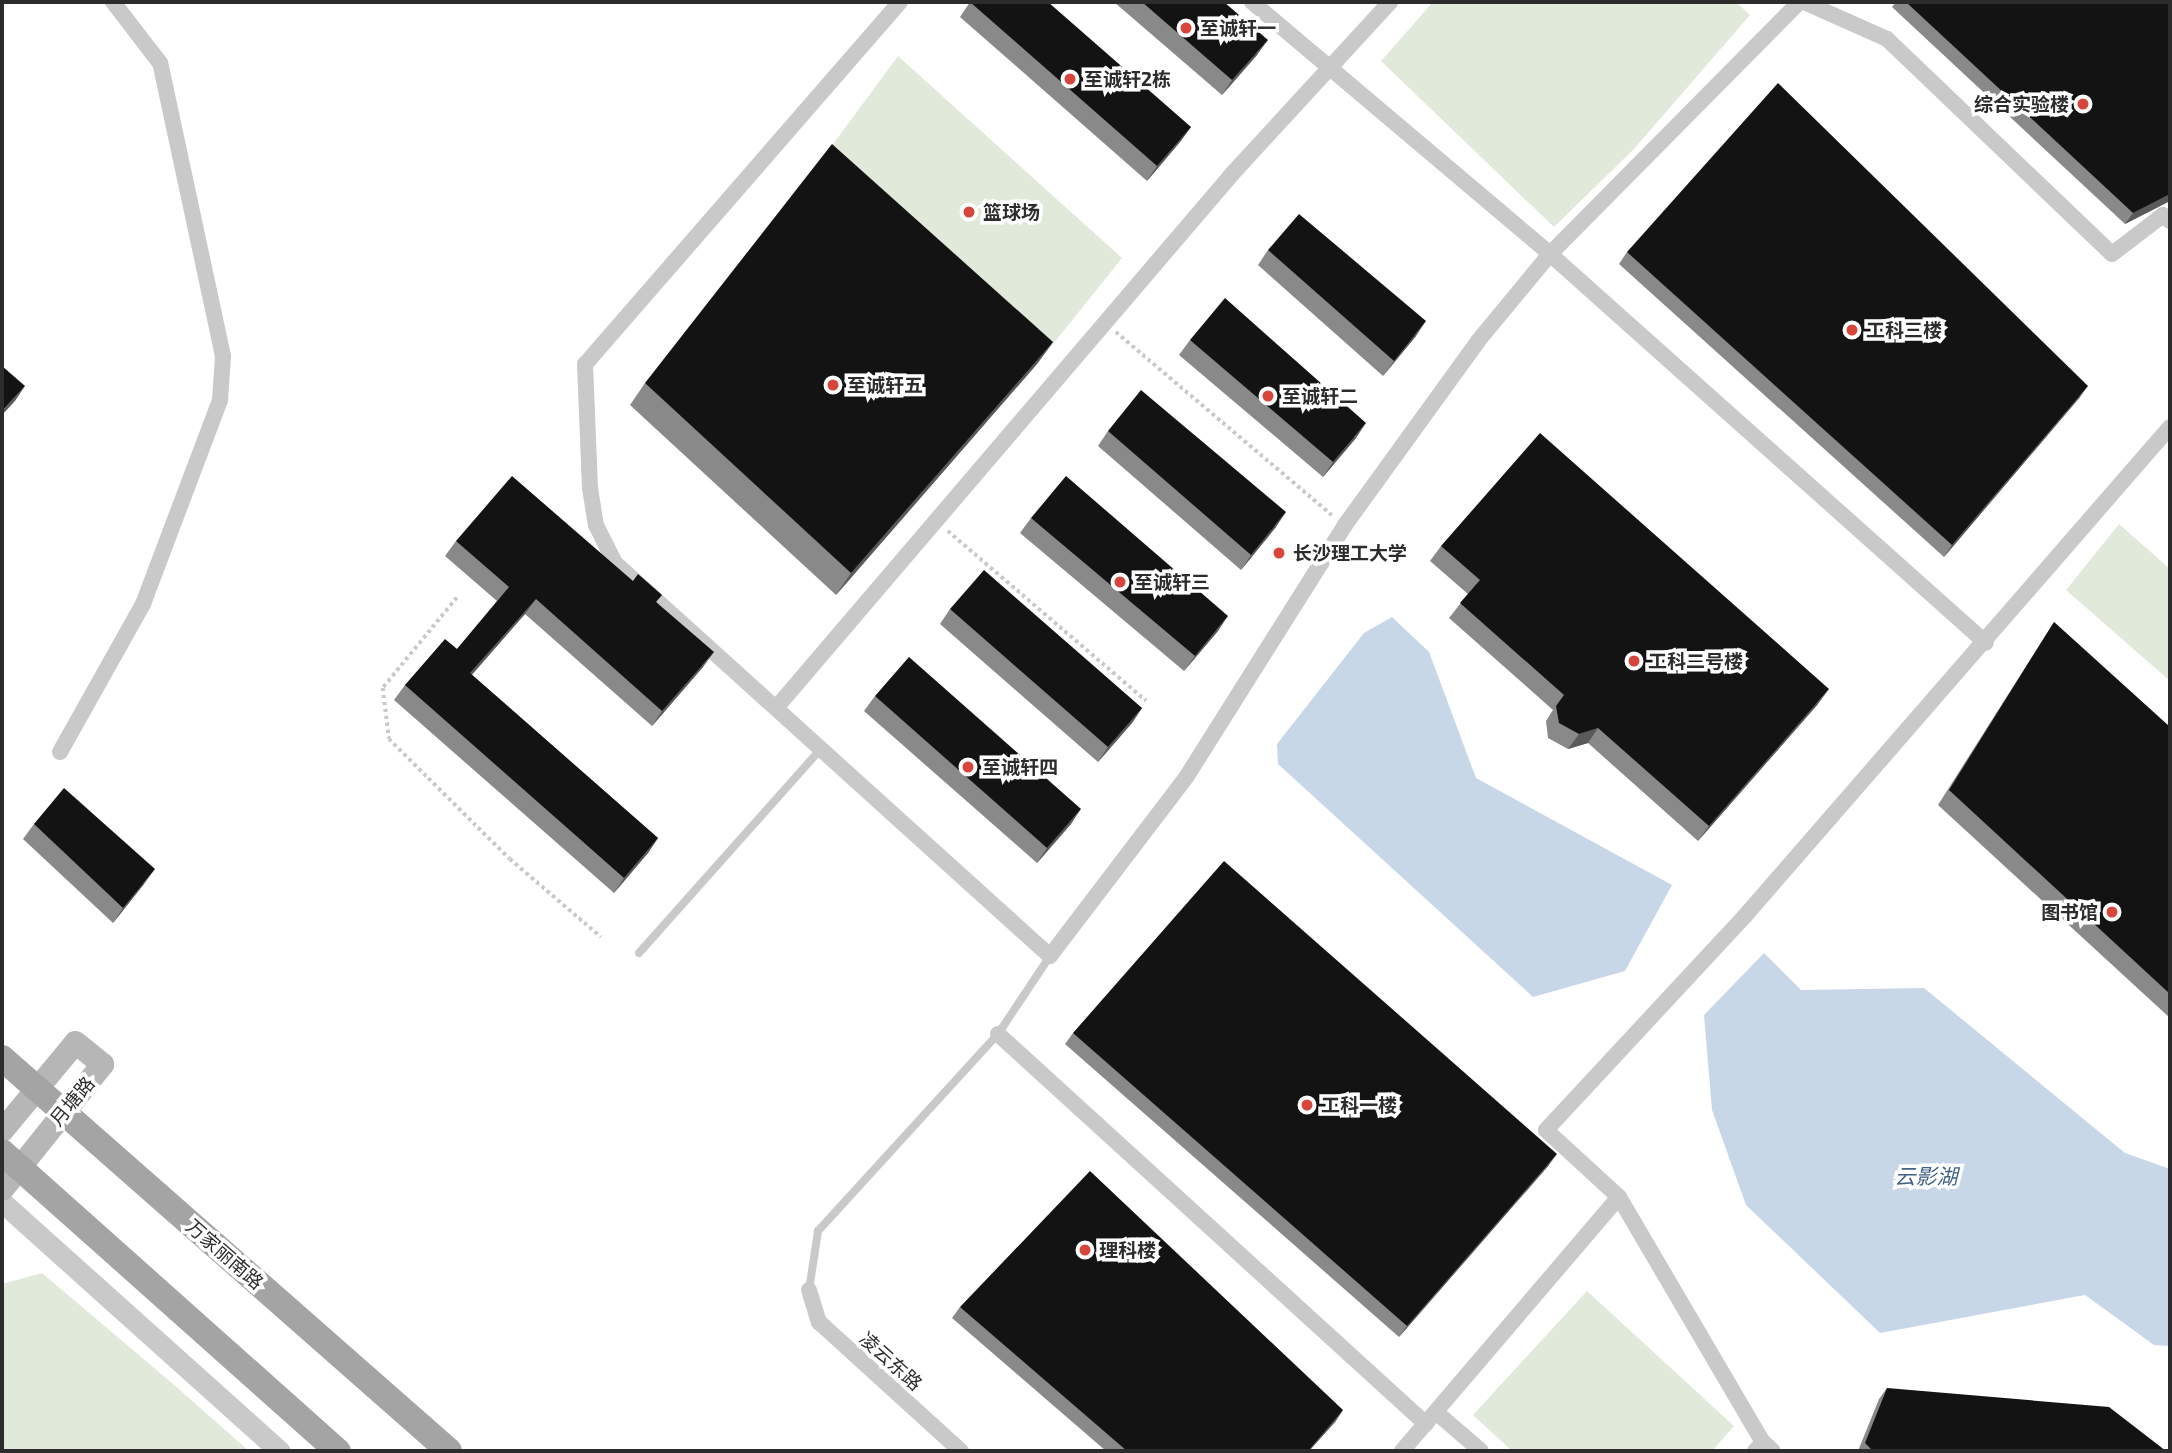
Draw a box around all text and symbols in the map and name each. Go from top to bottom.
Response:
place label: 至诚轩一 [1200,17,1276,39]
marker: 至诚轩一 [1178,20,1194,36]
place label: 至诚轩2栋 [1084,68,1171,90]
marker: 至诚轩2栋 [1062,71,1078,87]
place label: 综合实验楼 [1974,93,2069,115]
marker: 综合实验楼 [2075,96,2091,112]
place label: 篮球场 [983,201,1040,223]
marker: 篮球场 [961,204,977,220]
place label: 工科三楼 [1866,319,1942,341]
marker: 工科三楼 [1844,322,1860,338]
place label: 至诚轩五 [847,374,923,396]
marker: 至诚轩五 [825,377,841,393]
place label: 至诚轩二 [1282,385,1358,407]
marker: 至诚轩二 [1260,388,1276,404]
place label: 长沙理工大学 [1293,542,1407,564]
marker: 长沙理工大学 [1271,545,1287,561]
place label: 至诚轩三 [1134,571,1210,593]
marker: 至诚轩三 [1112,574,1128,590]
place label: 工科二号楼 [1648,650,1743,672]
marker: 工科二号楼 [1626,653,1642,669]
place label: 至诚轩四 [982,756,1058,778]
marker: 至诚轩四 [960,759,976,775]
place label: 图书馆 [2041,901,2098,923]
marker: 图书馆 [2104,904,2120,920]
street label: 月塘路 [45,1072,99,1130]
place label: 工科一楼 [1321,1094,1397,1116]
marker: 工科一楼 [1299,1097,1315,1113]
water label: 云影湖 [1895,1163,1957,1189]
street label: 万家丽南路 [182,1214,268,1294]
place label: 理科楼 [1099,1239,1156,1261]
marker: 理科楼 [1077,1242,1093,1258]
street label: 凌云东路 [855,1327,927,1395]

